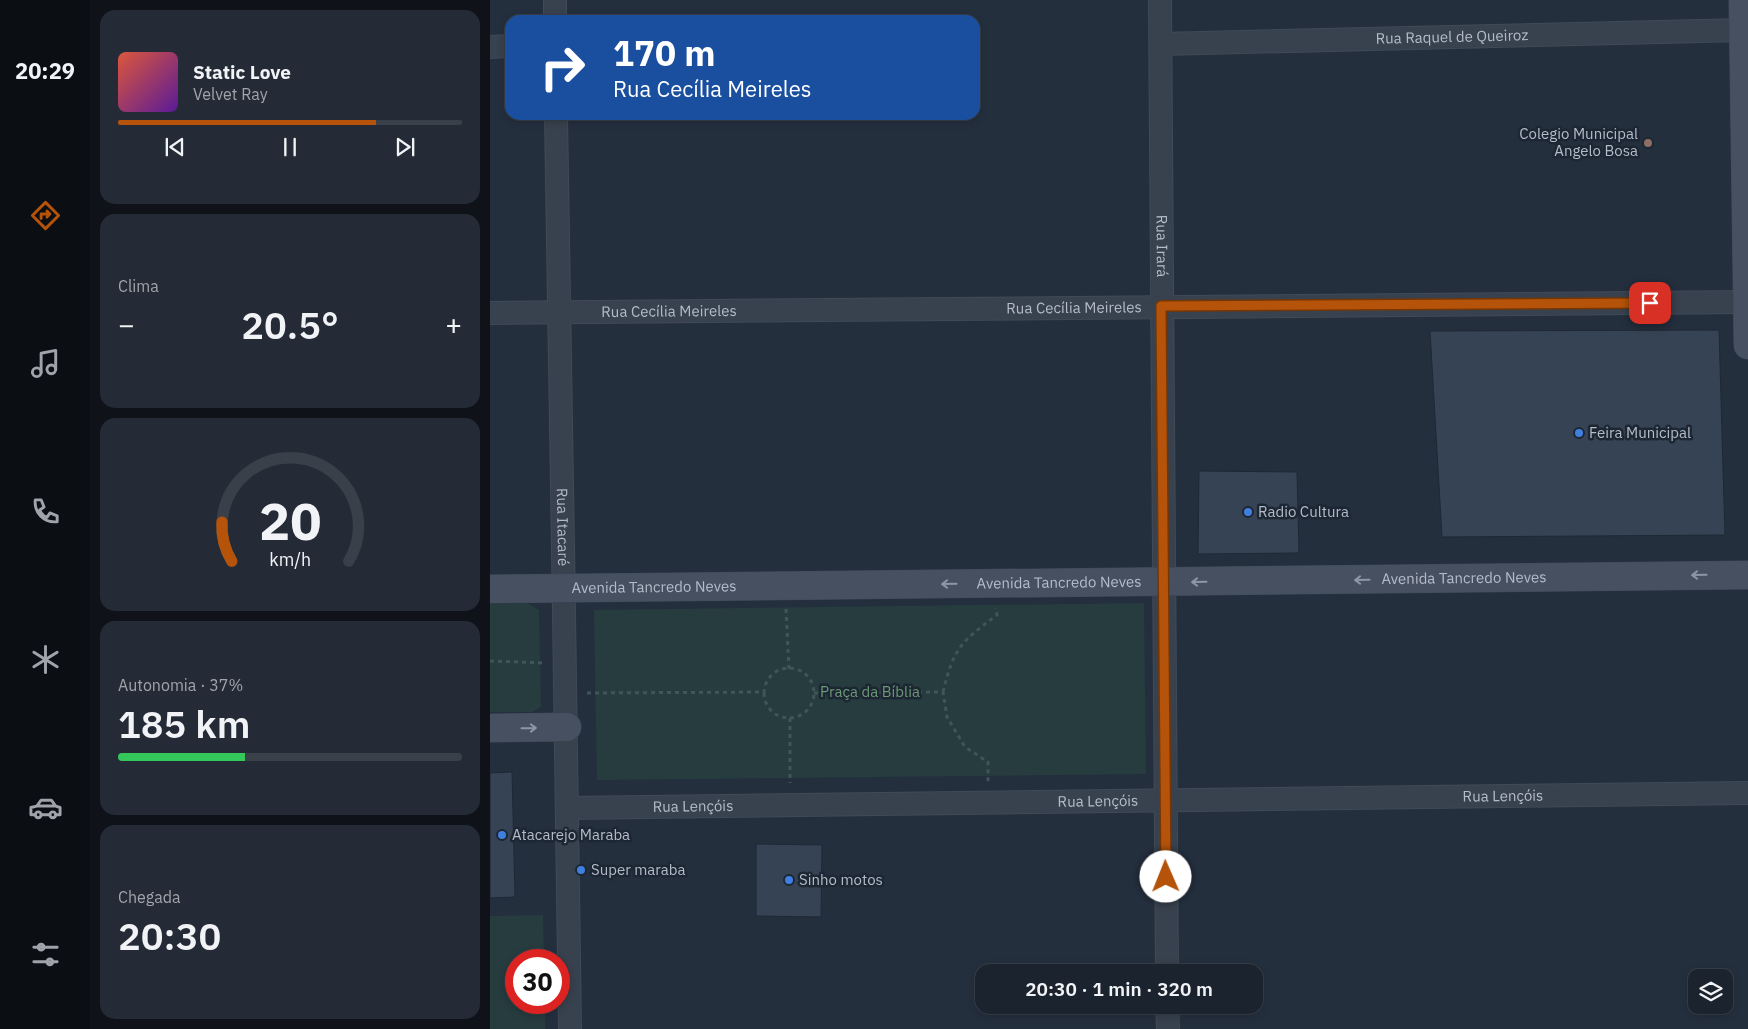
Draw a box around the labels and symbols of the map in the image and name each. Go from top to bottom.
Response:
street label: Rua Raquel de Queiroz [1375,25,1528,48]
place label: Colegio Municipal Angelo Bosa [1519,124,1638,160]
marker: Colegio Municipal Angelo Bosa [1642,137,1654,149]
street label: Rua Irará [1153,215,1172,277]
pin [1629,282,1671,324]
street label: Rua Cecília Meireles [1006,297,1142,317]
street label: Rua Cecília Meireles [601,301,737,321]
place label: Feira Municipal [1589,423,1691,442]
marker: Feira Municipal [1573,427,1585,439]
street label: Rua Itacaré [553,488,573,566]
place label: Radio Cultura [1258,502,1349,521]
marker: Radio Cultura [1242,506,1254,518]
street label: Avenida Tancredo Neves [1381,567,1547,588]
one-way arrow [1692,571,1708,580]
street label: Avenida Tancredo Neves [976,572,1142,593]
one-way arrow [1354,575,1370,585]
street label: Avenida Tancredo Neves [571,576,737,597]
one-way arrow [1192,577,1208,587]
one-way arrow [942,579,958,589]
park label: Praça da Bíblia [820,682,920,701]
one-way arrow [520,723,536,732]
street label: Rua Lençóis [1462,786,1543,806]
street label: Rua Lençóis [1057,791,1138,811]
street label: Rua Lençóis [652,796,734,816]
place label: Atacarejo Maraba [512,825,630,844]
marker: Atacarejo Maraba [496,829,508,841]
position arrow [1139,850,1191,902]
place label: Super maraba [591,860,686,879]
marker: Super maraba [575,864,587,876]
place label: Sinho motos [799,870,883,889]
marker: Sinho motos [783,874,795,886]
speed limit sign: 30 [505,949,570,1014]

